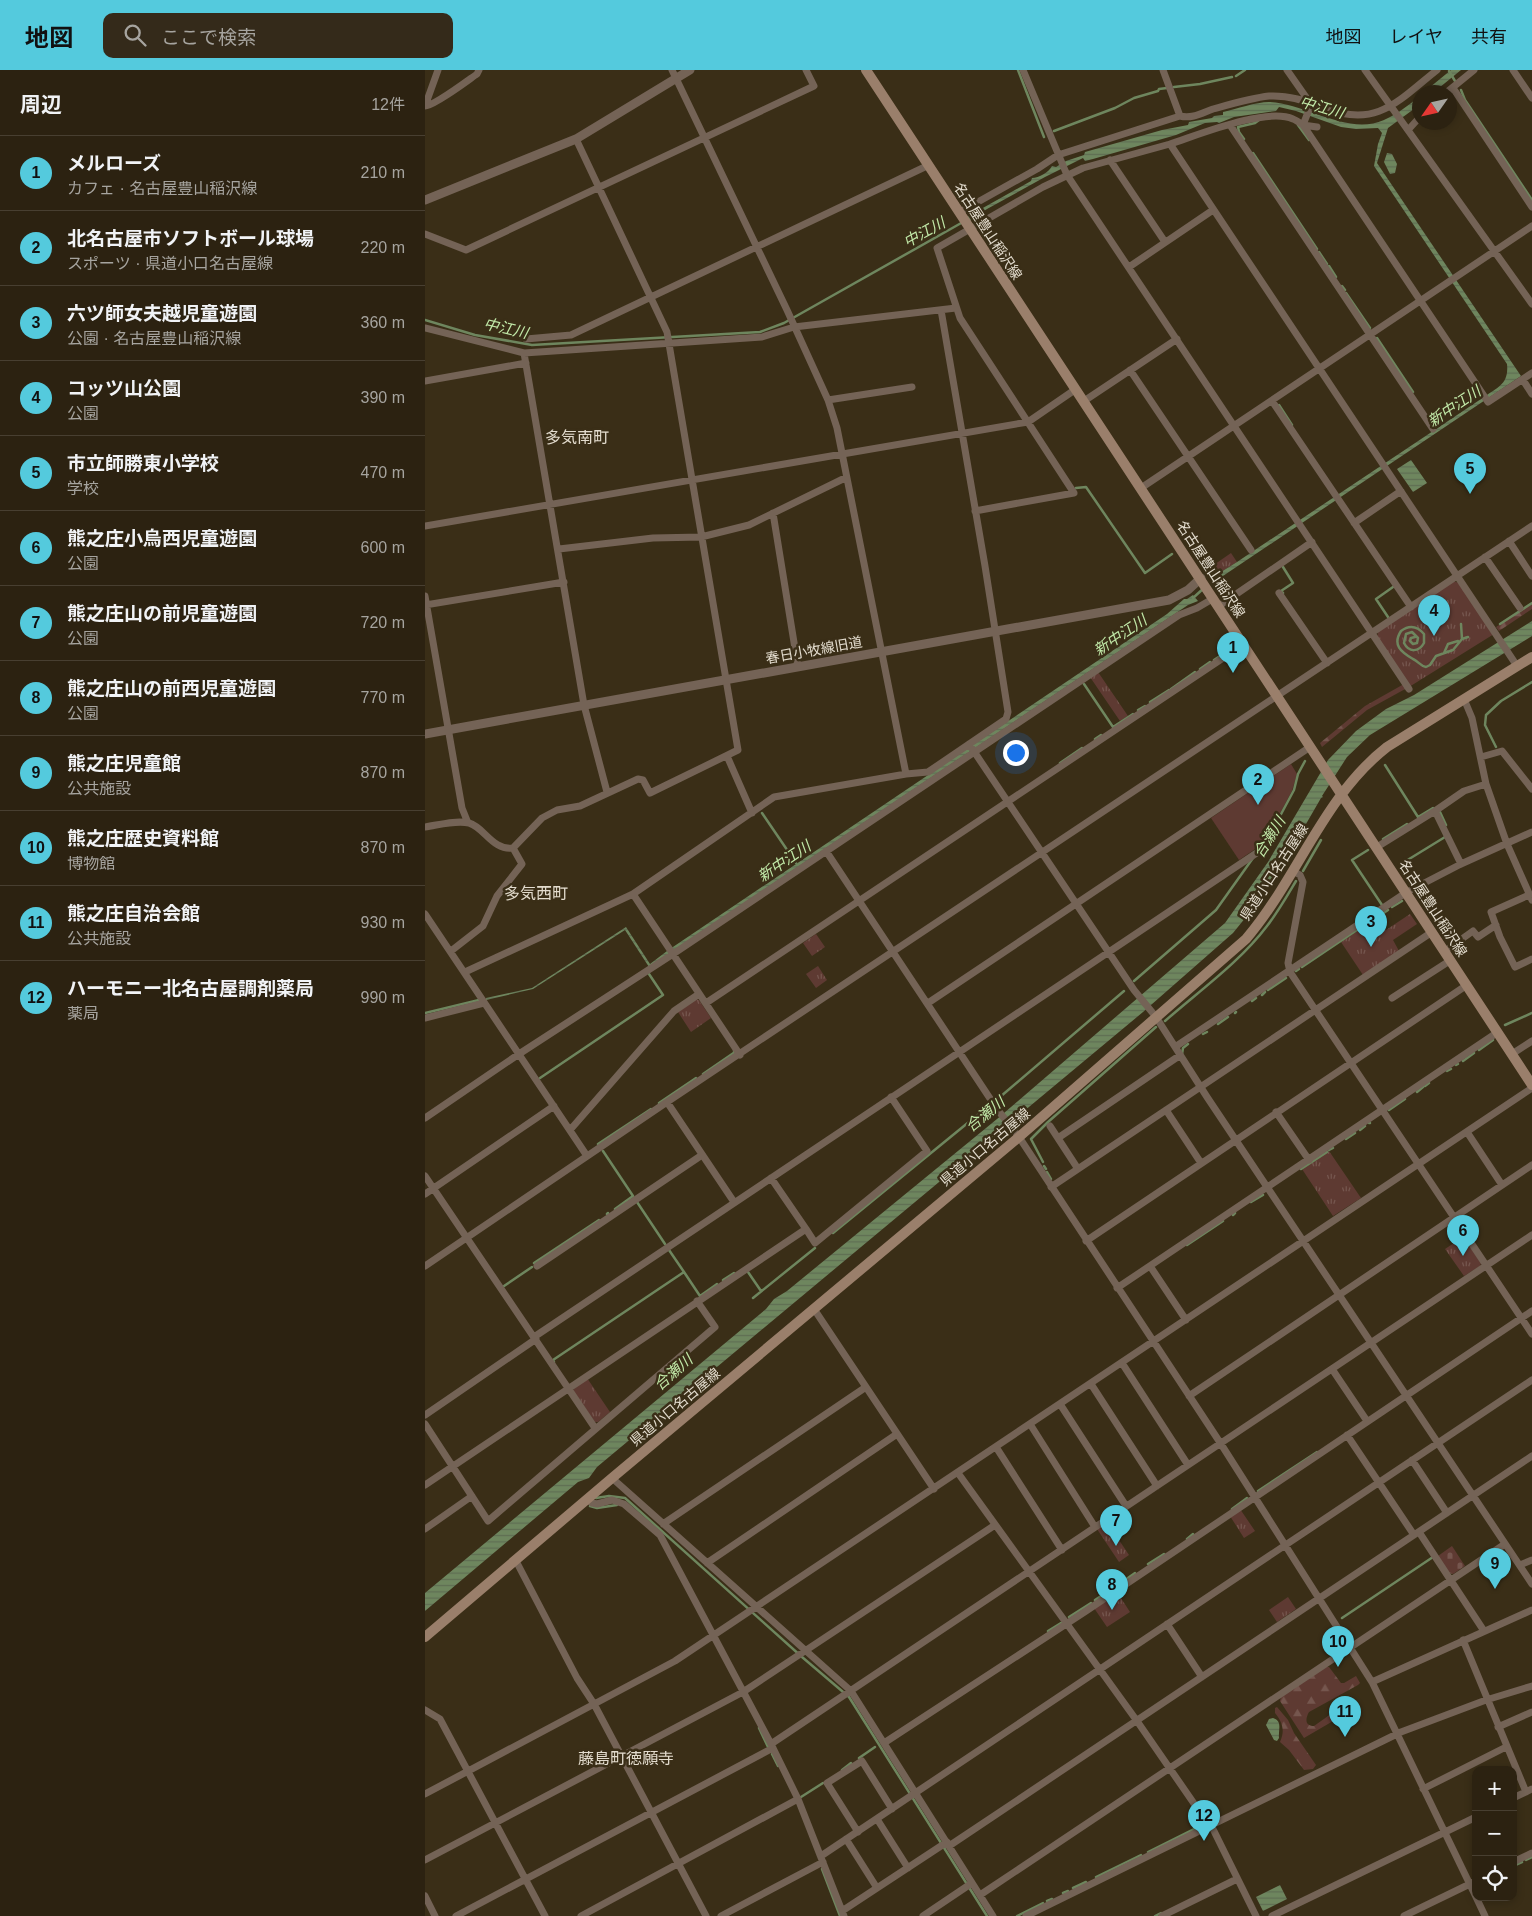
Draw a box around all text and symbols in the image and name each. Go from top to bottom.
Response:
search box [103,13,453,58]
icon: search [121,21,149,49]
text: 地図 [25,24,73,51]
text: ここで検索 [161,27,256,48]
text: 地図 [1326,27,1362,47]
text: レイヤ [1390,27,1443,47]
text: 共有 [1471,27,1507,47]
north arrow [1412,85,1457,130]
text: 周辺 [20,93,62,116]
water label: 中江川 [1298,93,1348,122]
text: 12件 [371,96,405,113]
text: メルローズ [67,153,161,174]
text: 1 [32,164,40,181]
text: 210 m [361,164,405,181]
text: カフェ · 名古屋豊山稲沢線 [67,180,257,197]
street label: 名古屋豊山稲沢線 [951,180,1025,282]
water label: 中江川 [900,213,950,250]
text: 北名古屋市ソフトボール球場 [67,228,314,249]
text: 2 [32,239,40,256]
text: 220 m [361,239,405,256]
text: スポーツ · 県道小口名古屋線 [67,255,273,272]
text: 六ツ師女夫越児童遊園 [67,303,257,324]
text: 3 [32,314,40,331]
text: 360 m [361,314,405,331]
water label: 中江川 [482,315,532,342]
text: 公園 · 名古屋豊山稲沢線 [67,330,241,347]
text: コッツ山公園 [67,378,181,399]
water label: 新中江川 [1424,381,1485,430]
text: 4 [32,389,40,406]
text: 390 m [361,389,405,406]
text: 公園 [67,405,99,422]
district label: 多気南町 [545,429,609,446]
text: 市立師勝東小学校 [67,453,219,474]
pin: 5 [1454,453,1486,494]
text: 5 [32,464,40,481]
text: 470 m [361,464,405,481]
text: 学校 [67,480,99,497]
street label: 名古屋豊山稲沢線 [1174,518,1248,620]
text: 熊之庄小烏西児童遊園 [67,528,257,549]
text: 6 [32,539,40,556]
text: 600 m [361,539,405,556]
text: 公園 [67,555,99,572]
pin: 4 [1418,595,1450,636]
text: 熊之庄山の前児童遊園 [67,603,257,624]
water label: 新中江川 [1090,610,1151,659]
text: 7 [32,614,40,631]
text: 720 m [361,614,405,631]
text: 公園 [67,630,99,647]
pin: 1 [1217,632,1249,673]
street label: 春日小牧線旧道 [764,634,864,666]
text: 熊之庄山の前西児童遊園 [67,678,276,699]
text: 8 [32,689,40,706]
text: 770 m [361,689,405,706]
text: 公園 [67,705,99,722]
your location [1003,740,1029,766]
text: 熊之庄児童館 [67,753,181,774]
text: 9 [32,764,40,781]
text: 870 m [361,764,405,781]
pin: 2 [1242,764,1274,805]
text: 公共施設 [67,780,131,797]
water label: 合瀬川 [1250,812,1289,861]
street label: 県道小口名古屋線 [1237,821,1311,923]
text: 熊之庄歴史資料館 [67,828,219,849]
water label: 新中江川 [754,836,815,885]
text: 10 [27,839,45,856]
text: 870 m [361,839,405,856]
text: 博物館 [67,855,115,872]
street label: 名古屋豊山稲沢線 [1396,857,1470,959]
district label: 多気西町 [504,885,568,902]
text: 熊之庄自治会館 [67,903,200,924]
pin: 3 [1355,906,1387,947]
text: 11 [28,914,44,931]
text: 930 m [361,914,405,931]
text: 公共施設 [67,930,131,947]
text: ハーモニー北名古屋調剤薬局 [67,978,314,999]
text: 12 [27,989,45,1006]
text: 990 m [361,989,405,1006]
text: 薬局 [67,1005,99,1022]
water label: 合瀬川 [962,1092,1009,1135]
street label: 県道小口名古屋線 [937,1105,1033,1189]
pin: 6 [1447,1215,1479,1256]
water label: 合瀬川 [650,1350,697,1393]
street label: 県道小口名古屋線 [627,1365,723,1449]
pin: 7 [1100,1505,1132,1546]
pin: 9 [1479,1548,1511,1589]
pin: 8 [1096,1569,1128,1610]
pin: 10 [1322,1626,1354,1667]
pin: 11 [1329,1696,1361,1737]
district label: 藤島町徳願寺 [578,1750,674,1767]
map controls [1472,1766,1517,1901]
button: + [1472,1766,1517,1811]
pin: 12 [1188,1800,1220,1841]
button: − [1472,1811,1517,1856]
button: locate [1472,1856,1517,1901]

